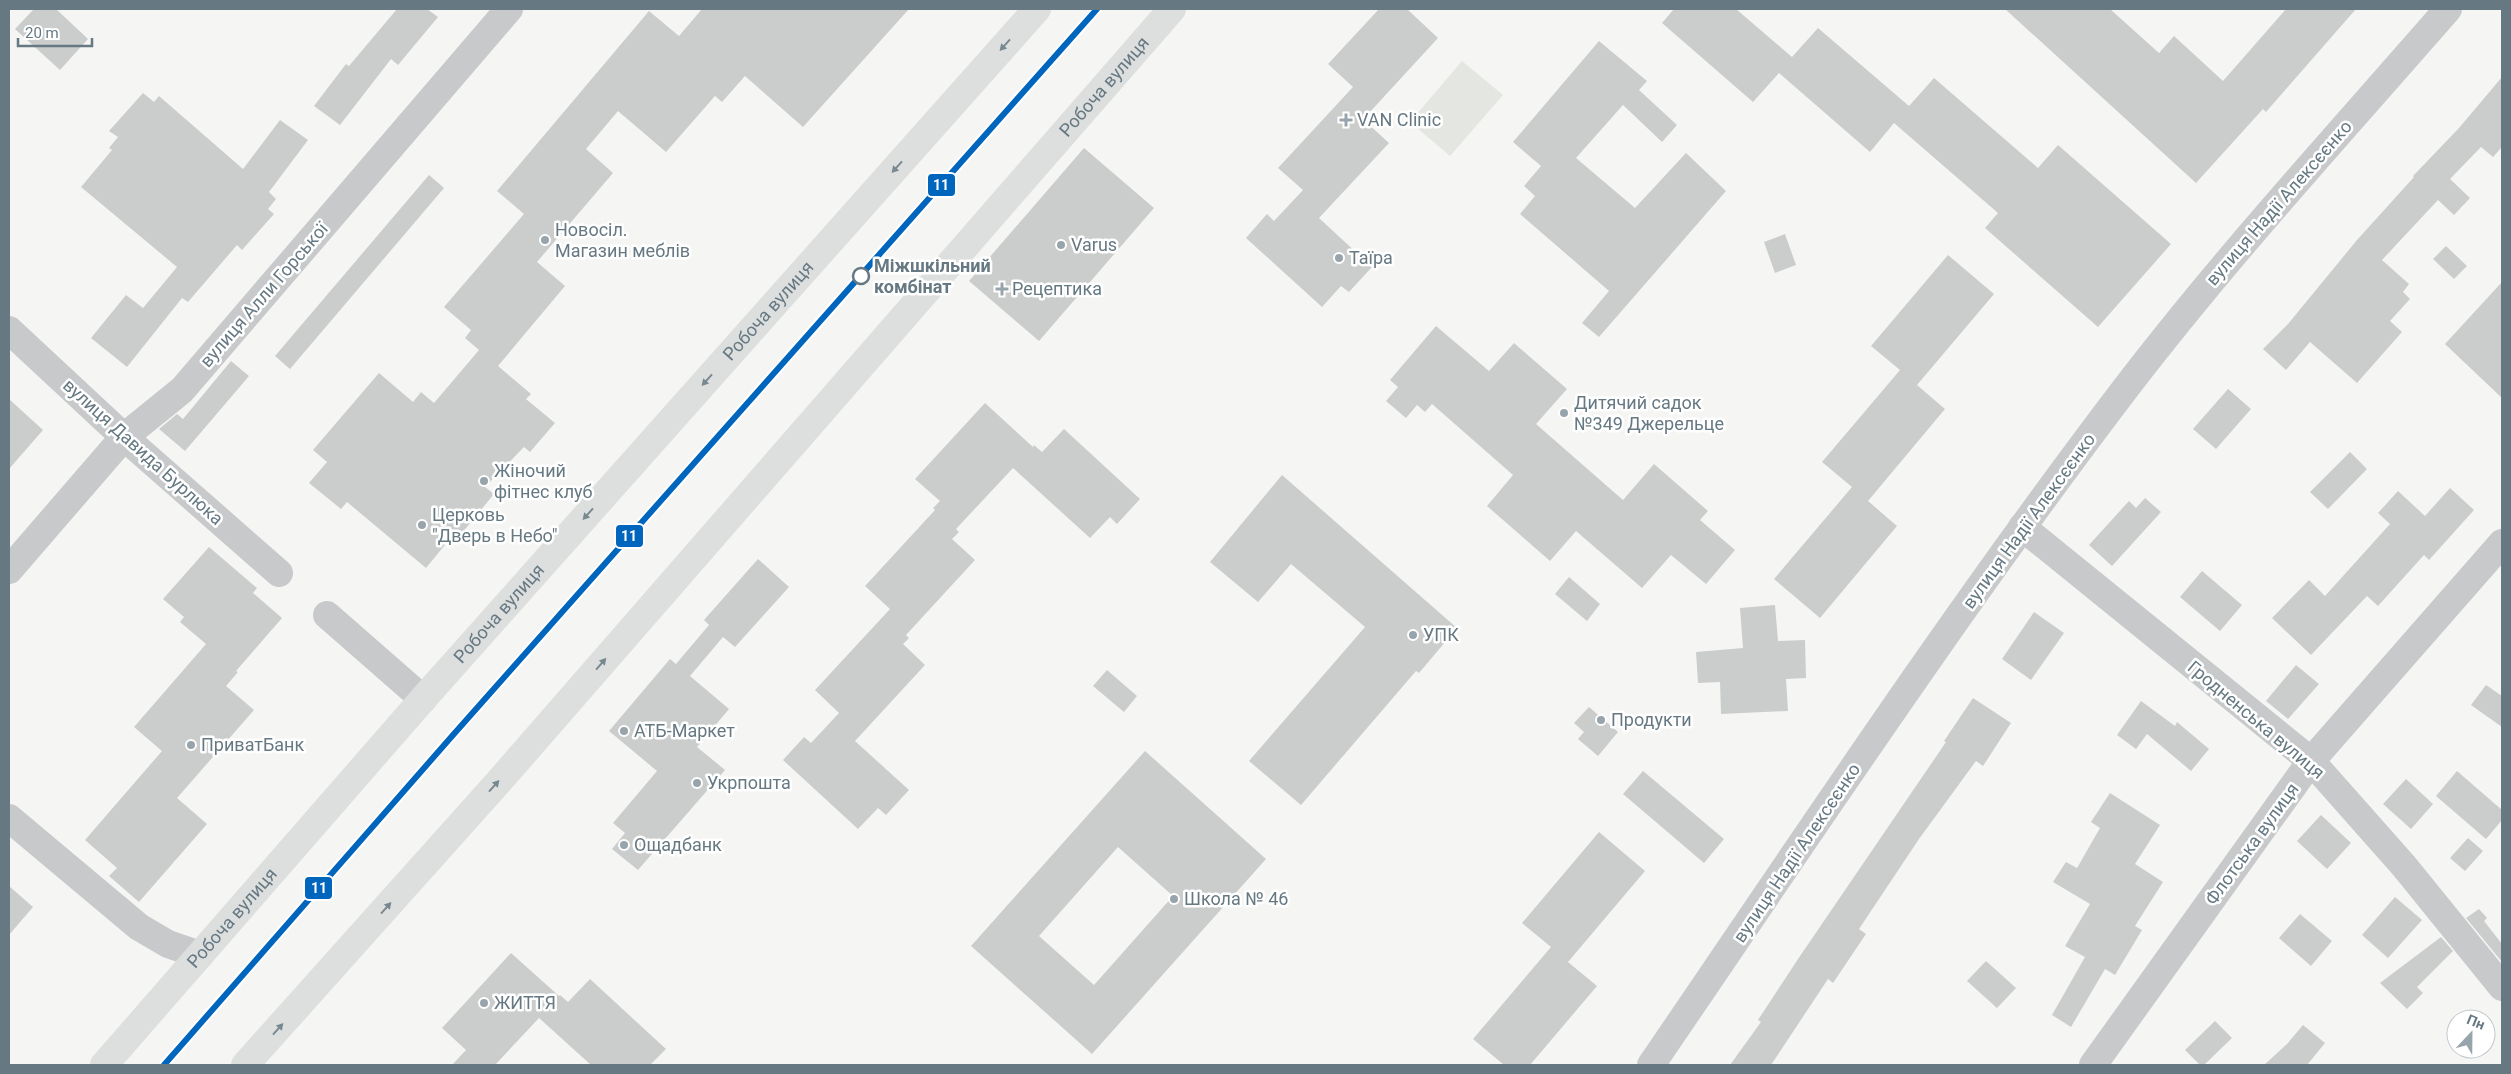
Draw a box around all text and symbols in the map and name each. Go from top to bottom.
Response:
scale bar [18,15,91,47]
text: 20 m [25,24,59,42]
street label: Робоча вулиця [1055,32,1153,141]
one-way arrow [999,39,1010,52]
place label: VAN Clinic [1357,109,1441,130]
marker: VAN Clinic [1339,113,1353,127]
street label: вулиця Надії Алексєєнко [2201,116,2356,289]
one-way arrow [891,160,903,172]
line badge: 11 [927,173,956,197]
text: 11 [933,177,949,193]
street label: вулиця Алли Горської [195,217,333,371]
place label: Новосіл. Магазин меблів [555,219,690,261]
marker: Новосіл. Магазин меблів [539,234,551,246]
place label: Varus [1071,234,1117,255]
marker: Varus [1055,239,1067,251]
place label: Таїра [1349,247,1393,268]
marker: Таїра [1333,252,1345,264]
place label: Міжшкільний комбінат [874,255,991,297]
street label: Робоча вулиця [718,257,818,364]
marker: Міжшкільний комбінат [852,267,870,285]
place label: Рецептика [1012,278,1102,299]
marker: Рецептика [996,283,1008,295]
one-way arrow [702,373,713,386]
street label: вулиця Давида Бурлюка [59,374,228,529]
place label: Дитячий садок №349 Джерельце [1574,392,1724,434]
marker: Дитячий садок №349 Джерельце [1558,407,1570,419]
street label: вулиця Надії Алексєєнко [1958,429,2099,612]
place label: Жіночий фітнес клуб [494,460,593,502]
marker: Жіночий фітнес клуб [478,475,490,487]
place label: Церковь "Дверь в Небо" [432,504,557,546]
one-way arrow [582,508,593,521]
marker: Церковь "Дверь в Небо" [416,519,428,531]
line badge: 11 [615,524,644,548]
text: 11 [621,528,637,544]
street label: Робоча вулиця [449,559,548,667]
place label: УПК [1423,624,1459,645]
marker: УПК [1407,629,1419,641]
street label: Гродненська вулиця [2184,656,2329,783]
one-way arrow [595,657,606,670]
place label: Продукти [1611,709,1692,730]
marker: Продукти [1595,714,1607,726]
place label: АТБ-Маркет [634,720,735,741]
marker: АТБ-Маркет [618,725,630,737]
place label: ПриватБанк [201,734,304,755]
marker: ПриватБанк [185,739,197,751]
street label: вулиця Надії Алексєєнко [1729,759,1864,946]
place label: Укрпошта [707,772,791,793]
marker: Укрпошта [691,777,703,789]
street label: Флотська вулиця [2200,779,2303,909]
one-way arrow [488,781,500,793]
place label: Ощадбанк [634,834,722,855]
marker: Ощадбанк [618,839,630,851]
street label: Робоча вулиця [183,863,281,972]
line badge: 11 [304,876,333,900]
text: 11 [311,880,327,896]
place label: Школа № 46 [1184,888,1288,909]
marker: Школа № 46 [1168,893,1180,905]
one-way arrow [380,902,392,914]
place label: ЖИТТЯ [494,992,556,1013]
marker: ЖИТТЯ [478,997,490,1009]
north arrow [2446,1009,2496,1059]
text: Пн [2465,1011,2487,1033]
one-way arrow [272,1022,283,1035]

